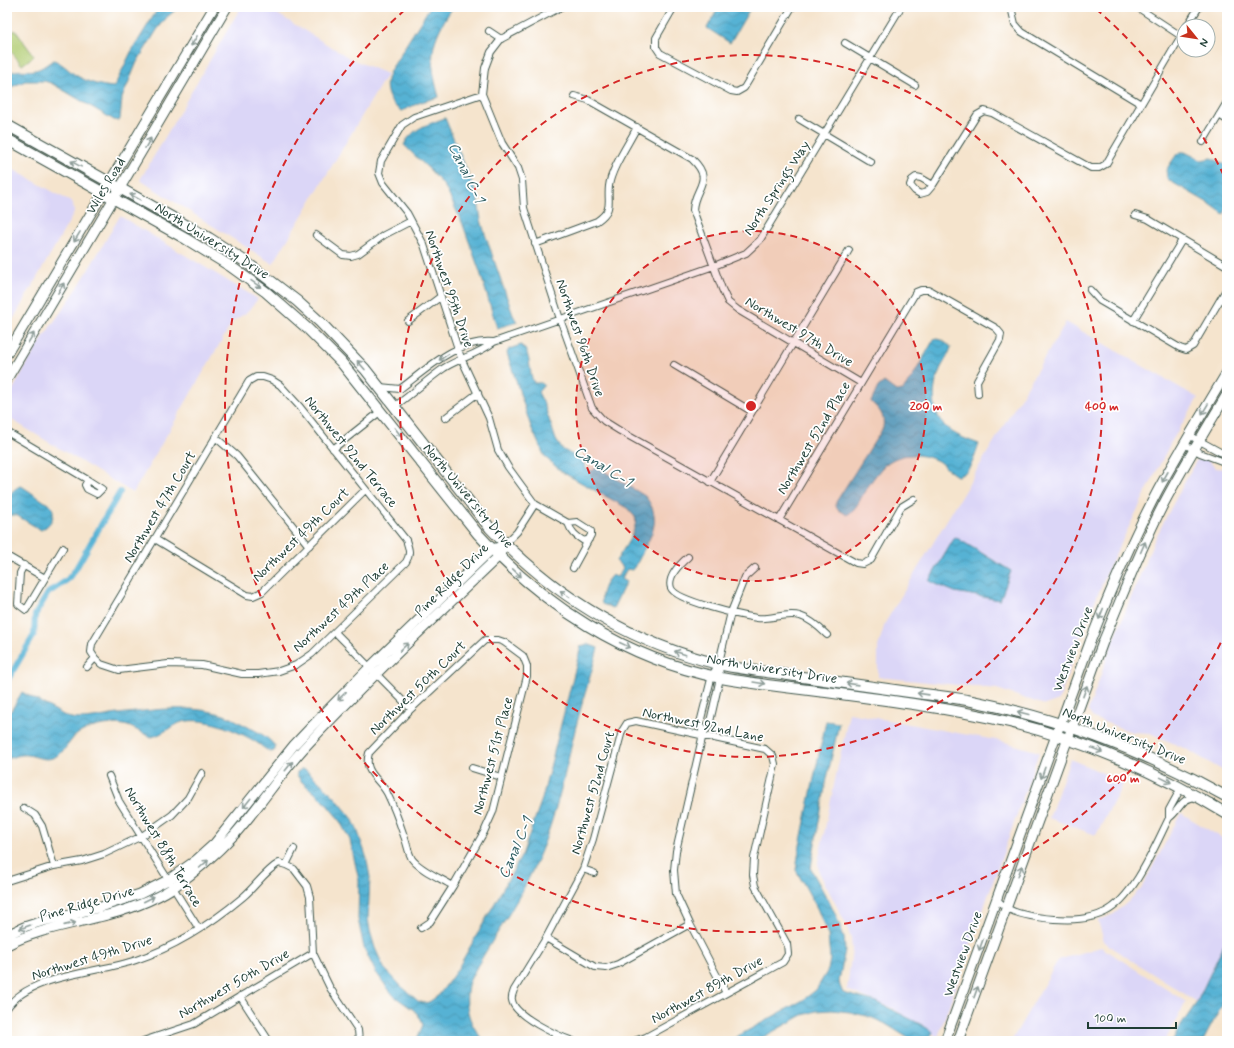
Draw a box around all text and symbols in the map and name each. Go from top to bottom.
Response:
north arrow [1176,18,1216,58]
one-way arrow [189,35,197,47]
text: N [1196,36,1212,49]
one-way arrow [144,137,152,149]
street label: North Springs Way [740,137,816,240]
water label: Canal C-1 [443,139,490,208]
street label: Wiles Road [82,154,130,218]
one-way arrow [70,159,82,167]
one-way arrow [129,192,141,200]
street label: North University Drive [151,198,273,284]
street label: Northwest 95th Drive [420,228,478,350]
one-way arrow [73,231,81,243]
street label: Northwest 96th Drive [551,277,609,399]
one-way arrow [250,280,261,288]
one-way arrow [58,282,66,294]
street label: Northwest 97th Drive [742,293,856,371]
one-way arrow [28,332,36,344]
one-way arrow [439,353,450,361]
one-way arrow [357,360,366,371]
street label: Northwest 52nd Place [773,378,855,498]
street label: Northwest 92nd Terrace [300,392,402,512]
centre of rings [744,399,758,413]
text: 200 m [910,399,943,415]
text: 400 m [1085,399,1119,415]
one-way arrow [1201,403,1209,414]
one-way arrow [393,426,402,437]
street label: North University Drive [419,440,517,552]
water label: Canal C-1 [570,442,637,493]
street label: Northwest 47th Court [120,448,201,566]
one-way arrow [1161,471,1169,483]
street label: Northwest 49th Court [249,484,354,586]
street label: Pine Ridge Drive [411,539,495,622]
one-way arrow [1140,541,1147,553]
street label: Northwest 49th Place [289,558,393,656]
one-way arrow [512,569,522,578]
one-way arrow [559,590,570,598]
street label: Westview Drive [1049,604,1097,694]
one-way arrow [1097,608,1105,620]
street label: Northwest 50th Court [366,637,471,739]
one-way arrow [399,642,409,652]
one-way arrow [619,642,631,649]
one-way arrow [674,649,687,656]
street label: North University Drive [706,650,838,688]
one-way arrow [752,679,765,687]
one-way arrow [846,680,859,688]
one-way arrow [1082,686,1090,698]
one-way arrow [917,690,930,698]
one-way arrow [337,691,347,700]
street label: Northwest 51st Place [469,695,517,817]
street label: Northwest 92nd Lane [641,703,765,747]
street label: North University Drive [1060,703,1188,769]
one-way arrow [1017,709,1030,716]
street label: Northwest 52nd Court [567,729,619,857]
one-way arrow [1090,747,1102,755]
one-way arrow [284,761,293,771]
one-way arrow [1039,766,1047,778]
text: 600 m [1106,771,1140,787]
one-way arrow [1160,777,1172,784]
street label: Northwest 88th Terrace [120,784,206,911]
one-way arrow [243,798,251,809]
water label: Canal C-1 [494,813,538,882]
one-way arrow [199,859,209,869]
one-way arrow [1017,866,1025,878]
street label: Pine Ridge Drive [37,882,137,928]
one-way arrow [143,895,155,903]
street label: Westview Drive [939,909,987,999]
one-way arrow [63,920,76,928]
one-way arrow [19,924,31,932]
street label: Northwest 49th Drive [29,931,155,985]
one-way arrow [976,939,984,951]
street label: Northwest 50th Drive [175,945,293,1023]
street label: Northwest 89th Drive [648,952,766,1028]
one-way arrow [973,987,981,999]
scale bar [1088,1004,1176,1030]
text: 100 m [1094,1011,1126,1027]

